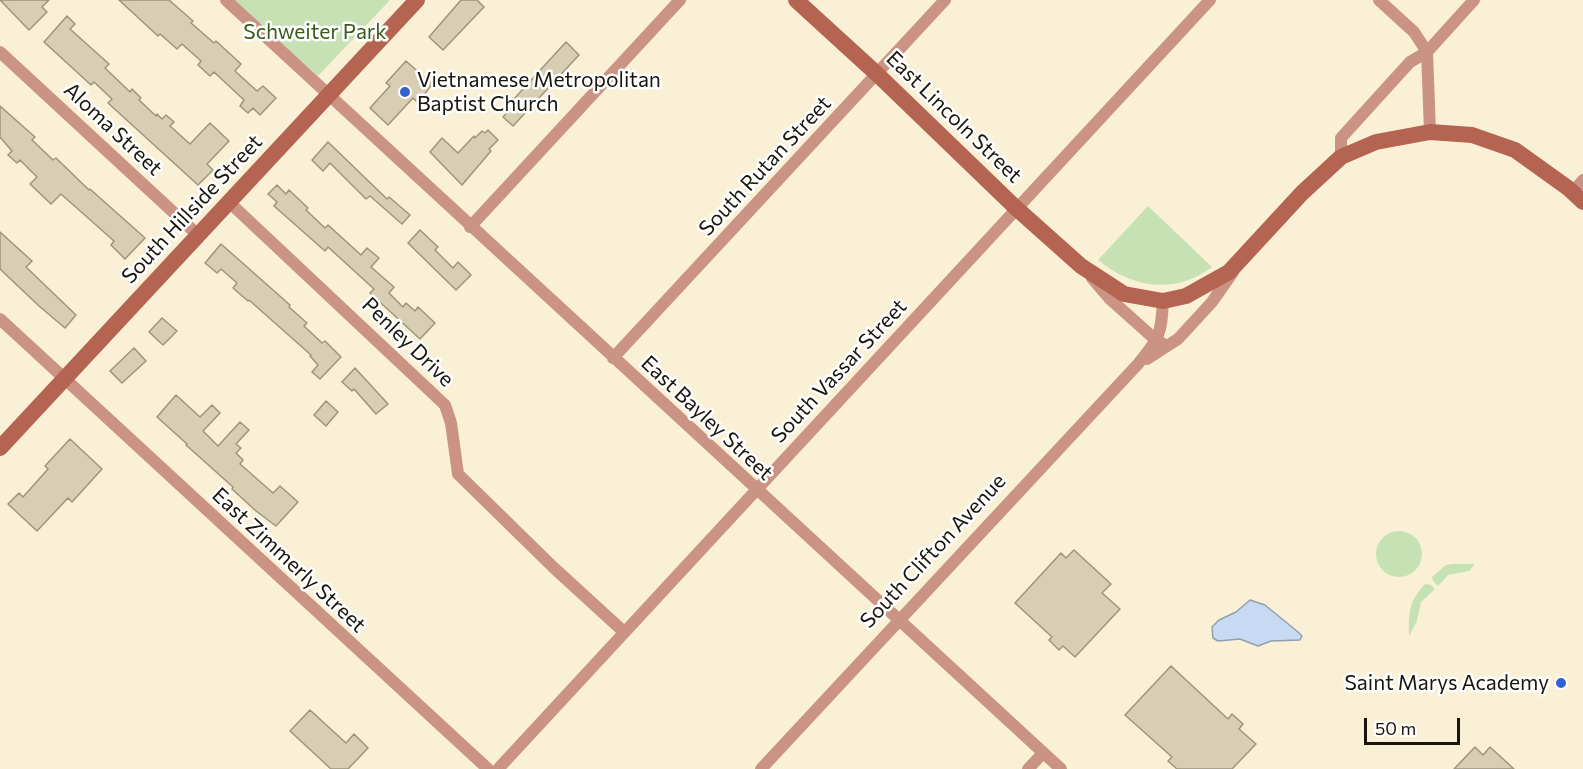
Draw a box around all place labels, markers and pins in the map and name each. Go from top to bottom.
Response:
place label: Vietnamese Metropolitan Baptist Church [417,67,661,117]
marker: Vietnamese Metropolitan Baptist Church [398,85,412,99]
place label: Saint Marys Academy [1345,670,1549,696]
marker: Saint Marys Academy [1554,676,1568,690]

